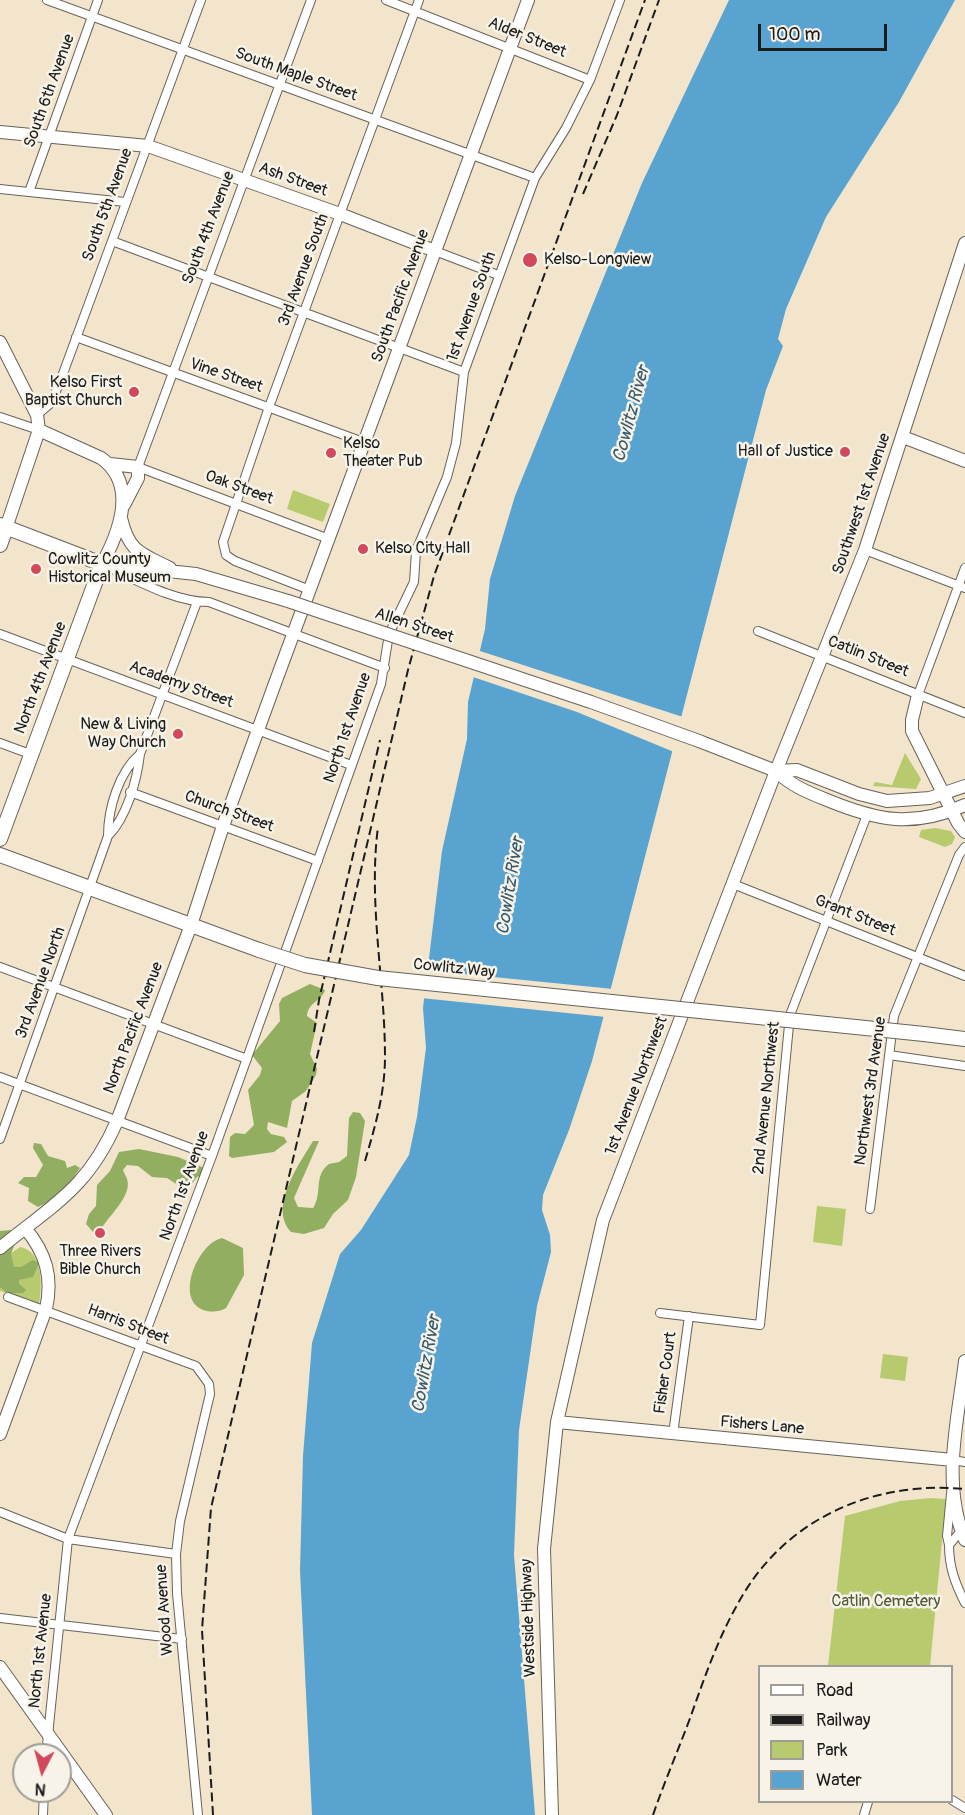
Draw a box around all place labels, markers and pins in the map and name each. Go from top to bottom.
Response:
place label: Kelso-Longview [544,250,651,270]
marker: Kelso-Longview [521,251,539,269]
place label: Kelso First Baptist Church [25,373,122,411]
marker: Kelso First Baptist Church [127,385,141,399]
place label: Kelso Theater Pub [343,434,422,472]
place label: Hall of Justice [738,442,833,462]
marker: Hall of Justice [838,445,852,459]
marker: Kelso Theater Pub [324,446,338,460]
place label: Kelso City Hall [375,539,470,559]
marker: Kelso City Hall [356,542,370,556]
place label: Cowlitz County Historical Museum [48,550,171,588]
marker: Cowlitz County Historical Museum [29,562,43,576]
place label: New & Living Way Church [80,715,166,753]
marker: New & Living Way Church [171,727,185,741]
marker: Three Rivers Bible Church [93,1226,107,1240]
place label: Three Rivers Bible Church [59,1242,141,1280]

